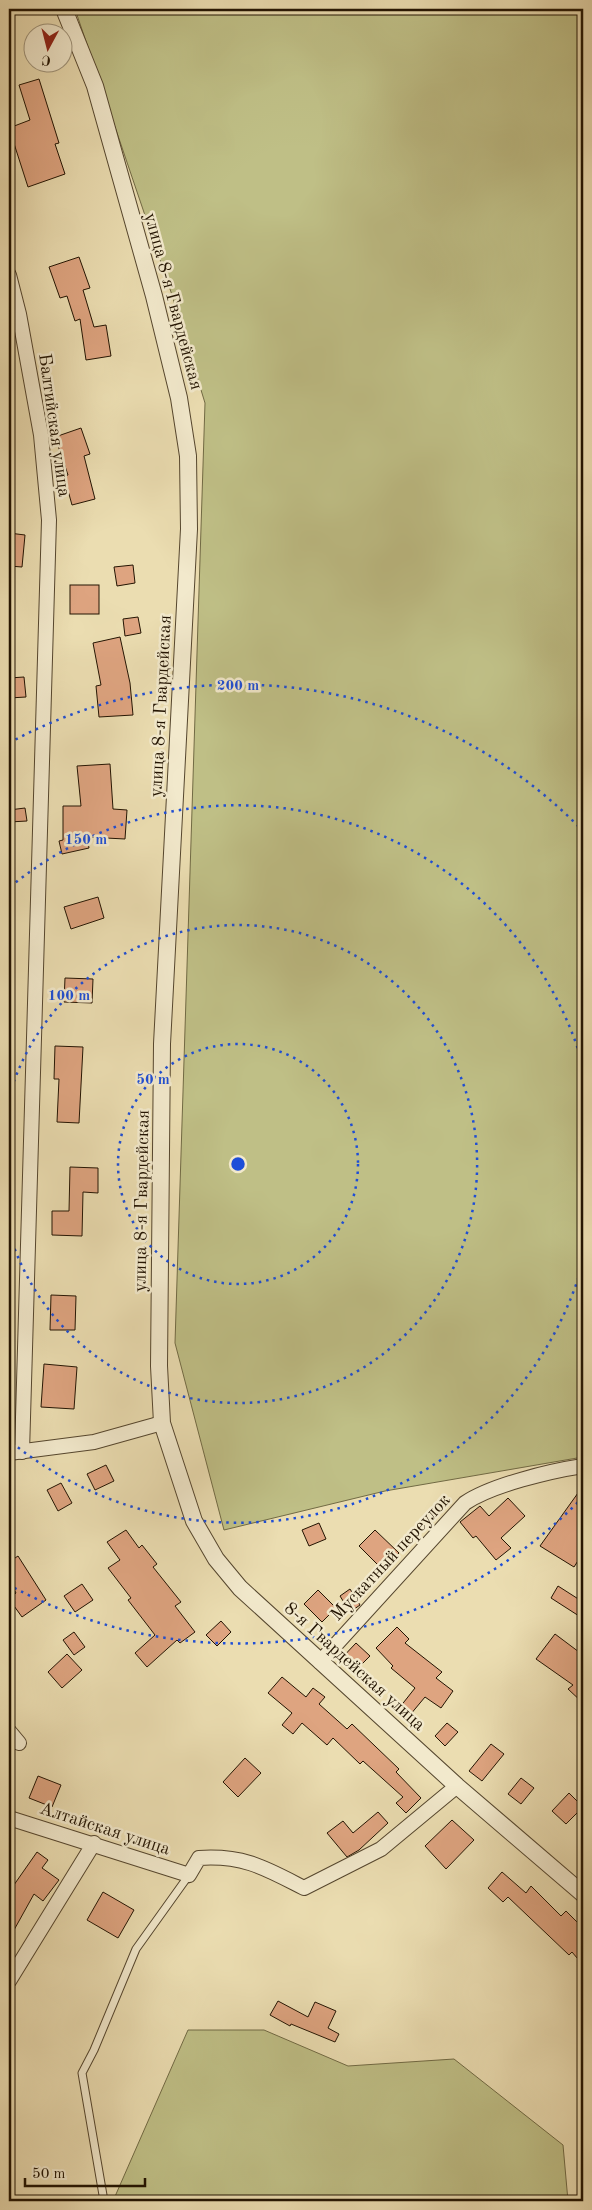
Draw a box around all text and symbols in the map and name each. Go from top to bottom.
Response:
north arrow [22,22,72,72]
text: С [41,52,52,67]
street label: улица 8-я Гвардейская [141,211,205,392]
street label: Балтийская улица [35,352,73,498]
street label: улица 8-я Гвардейская [147,614,175,798]
text: 200 m [217,679,259,694]
text: 150 m [65,833,107,848]
text: 100 m [48,989,90,1004]
text: 50 m [136,1073,170,1088]
street label: улица 8-я Гвардейская [131,1110,153,1292]
centre of rings [229,1155,247,1173]
street label: Мускатный переулок [328,1491,454,1624]
street label: 8-я Гвардейская улица [280,1599,428,1735]
street label: Алтайская улица [37,1799,172,1859]
scale bar [25,2155,145,2187]
text: 50 m [32,2167,66,2182]

